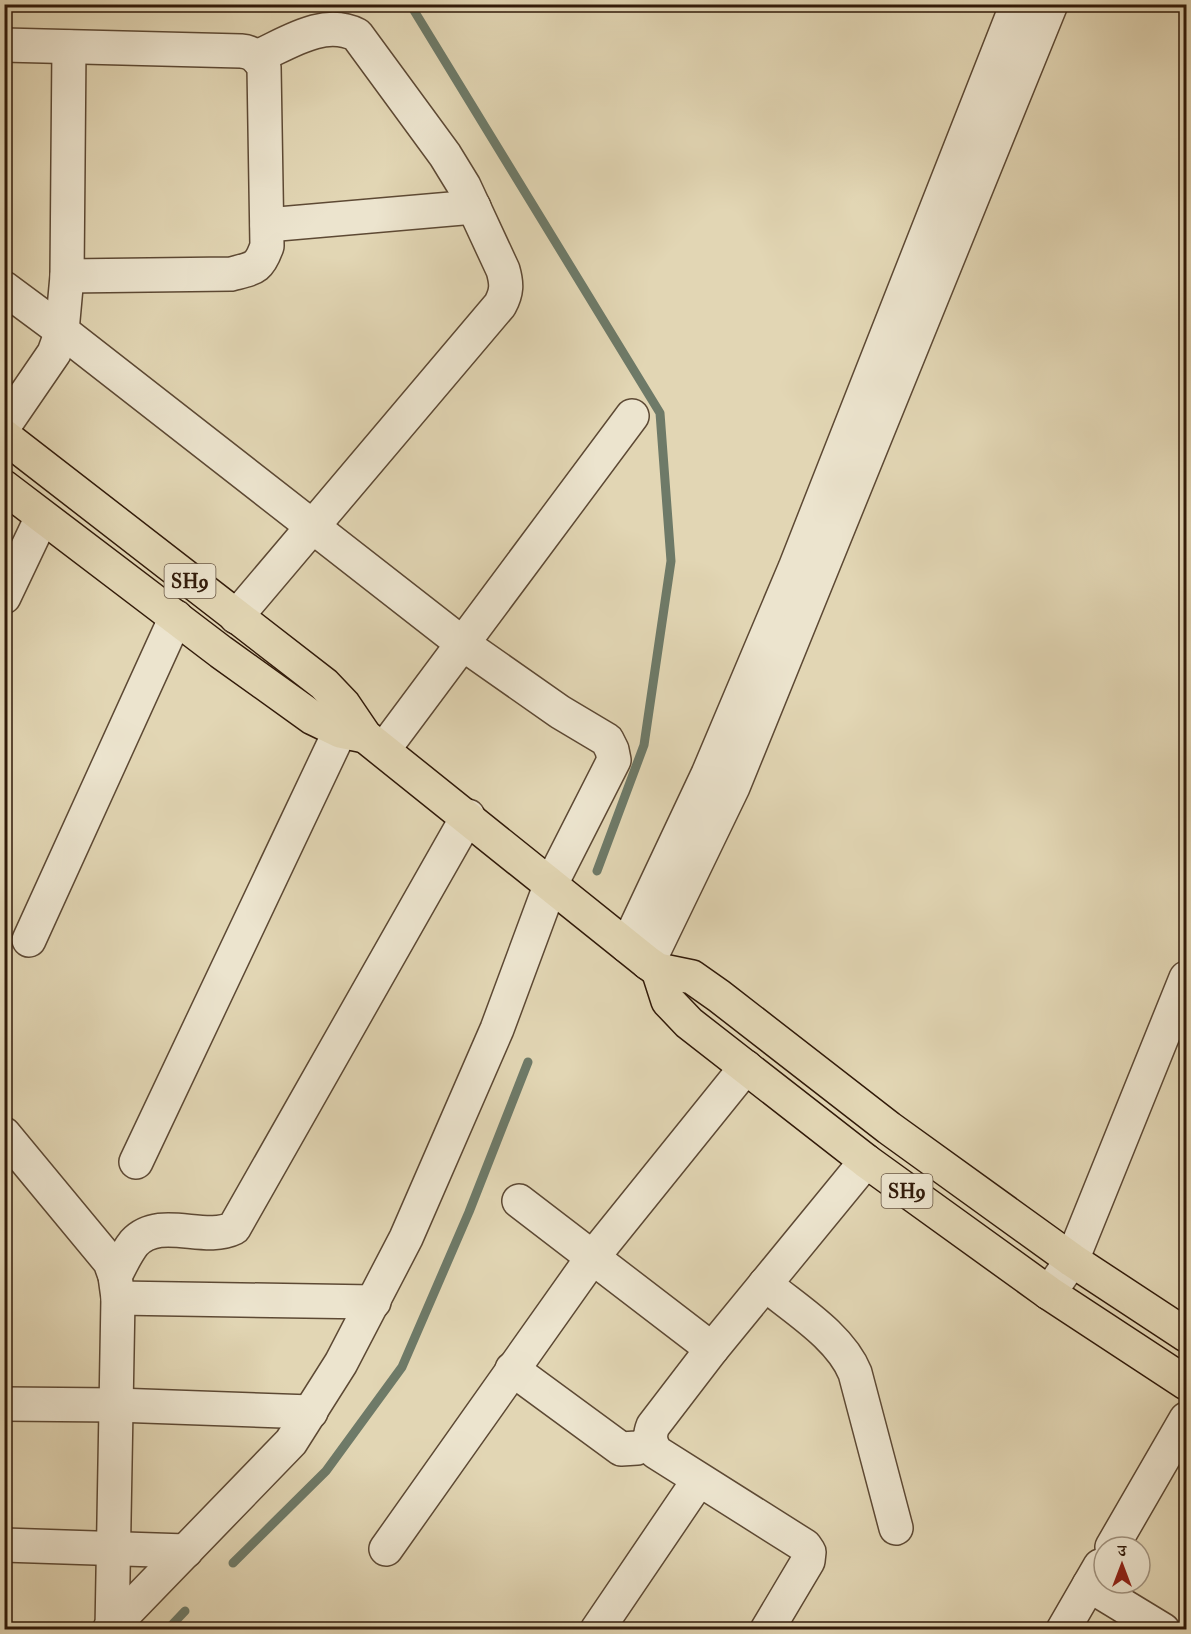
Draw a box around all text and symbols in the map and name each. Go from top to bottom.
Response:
road number: SH9 [164,564,216,598]
road number: SH9 [882,1174,932,1208]
north arrow [1092,1535,1152,1595]
text: उ [1117,1541,1128,1561]

